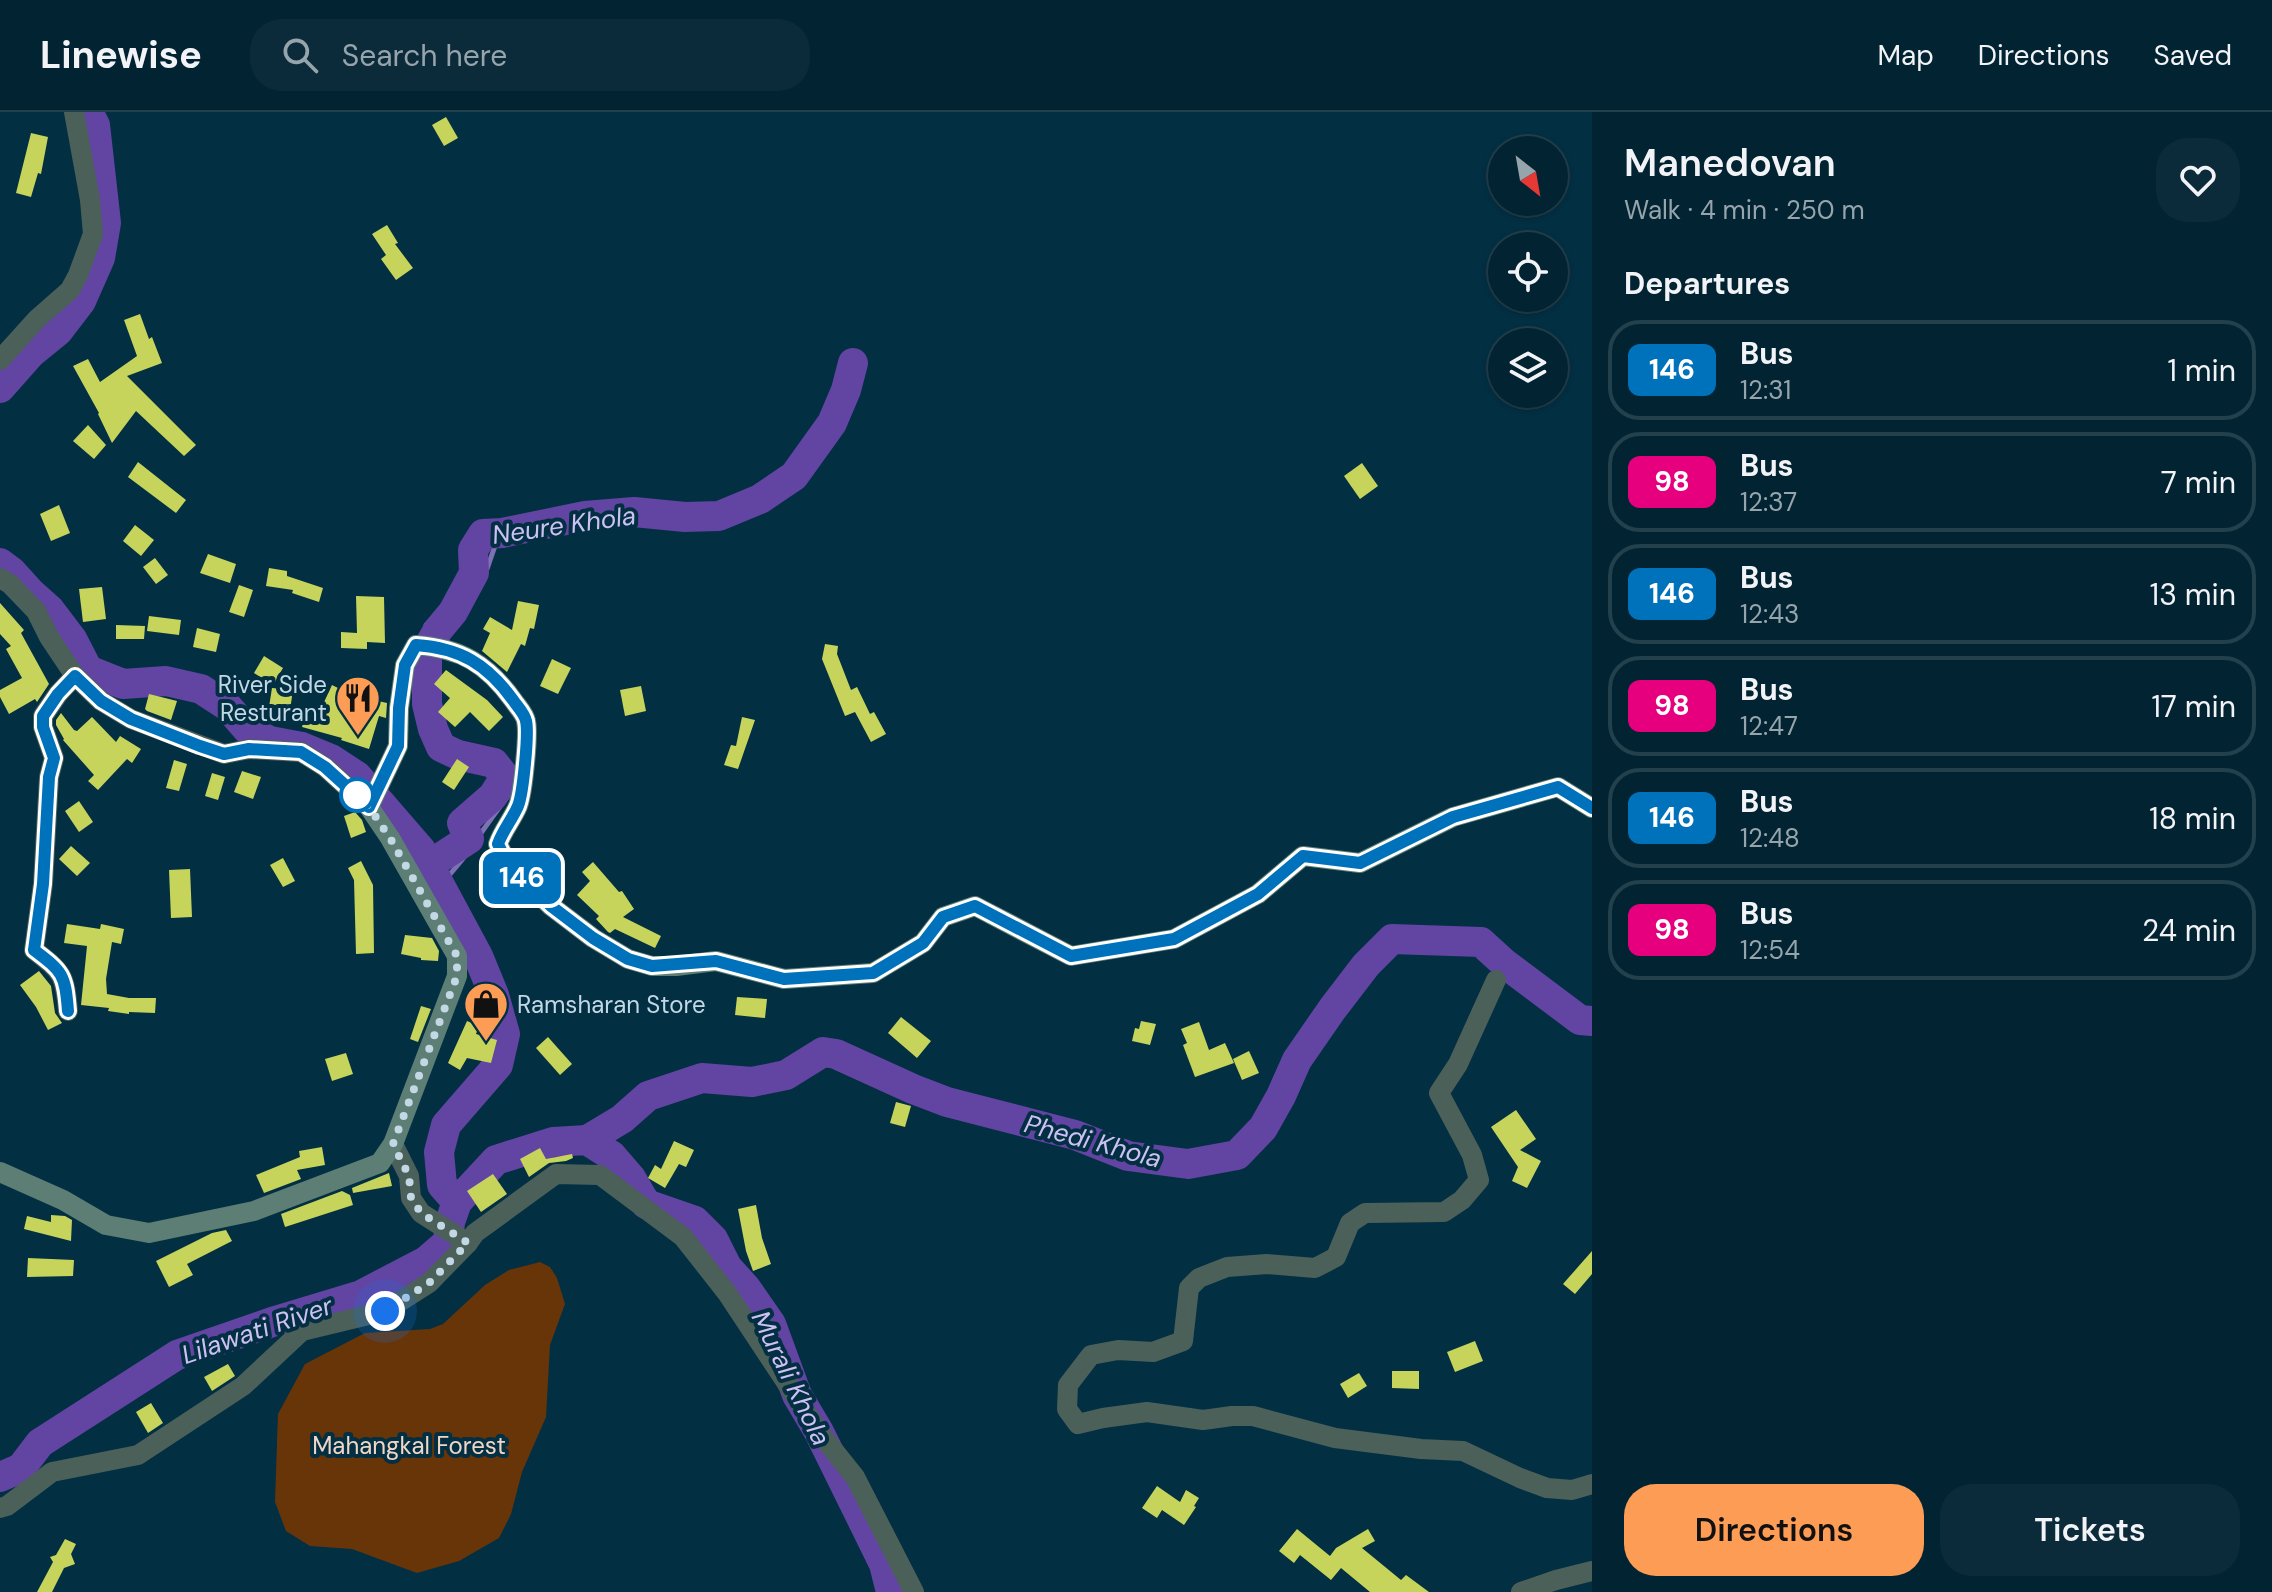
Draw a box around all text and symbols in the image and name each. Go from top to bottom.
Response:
search box [250,19,810,91]
text: Linewise [40,30,202,80]
icon: search [278,33,322,77]
text: Search here [342,36,507,75]
text: Map [1877,37,1934,74]
text: Directions [1978,37,2110,74]
text: Saved [2154,37,2232,74]
north arrow [1488,136,1568,216]
map controls [1488,136,1568,408]
text: Manedovan [1624,138,1836,188]
button: heart [2156,138,2240,222]
text: Walk · 4 min · 250 m [1624,193,1865,227]
button: locate [1488,232,1568,312]
text: Departures [1624,264,1790,303]
button: layers [1488,328,1568,408]
text: Bus [1740,334,1794,373]
text: 146 [1649,351,1695,388]
text: 1 min [2168,351,2236,390]
text: 12:31 [1740,373,1791,407]
text: Bus [1740,446,1794,485]
text: 98 [1654,463,1690,500]
text: 7 min [2161,463,2236,502]
text: 12:37 [1740,485,1797,519]
water label: Neure Khola [490,498,638,552]
text: Bus [1740,558,1794,597]
text: 146 [1649,575,1695,612]
text: 13 min [2150,575,2236,614]
text: 12:43 [1740,597,1800,631]
place label: River Side Resturant [218,669,327,728]
text: Bus [1740,670,1794,709]
restaurant icon: River Side Resturant [334,674,382,737]
text: 98 [1654,687,1690,724]
text: 17 min [2151,687,2236,726]
text: 12:47 [1740,709,1798,743]
unlabelled marker [340,778,374,812]
text: Bus [1740,782,1794,821]
text: 146 [1649,799,1695,836]
text: 18 min [2149,799,2236,838]
text: 12:48 [1740,821,1800,855]
line badge: 146 [476,852,568,904]
text: 146 [499,859,545,896]
text: Bus [1740,894,1794,933]
text: 98 [1654,911,1690,948]
text: 24 min [2142,911,2236,950]
text: 12:54 [1740,933,1800,967]
shop icon: Ramsharan Store [462,980,510,1043]
place label: Ramsharan Store [517,989,706,1020]
water label: Phedi Khola [1021,1106,1165,1176]
water label: Lilawati River [177,1288,338,1372]
your location [365,1291,405,1331]
water label: Murali Khola [744,1305,838,1451]
park label: Mahangkal Forest [312,1430,506,1461]
button: Directions [1624,1484,1924,1576]
button: Tickets [1940,1484,2240,1576]

